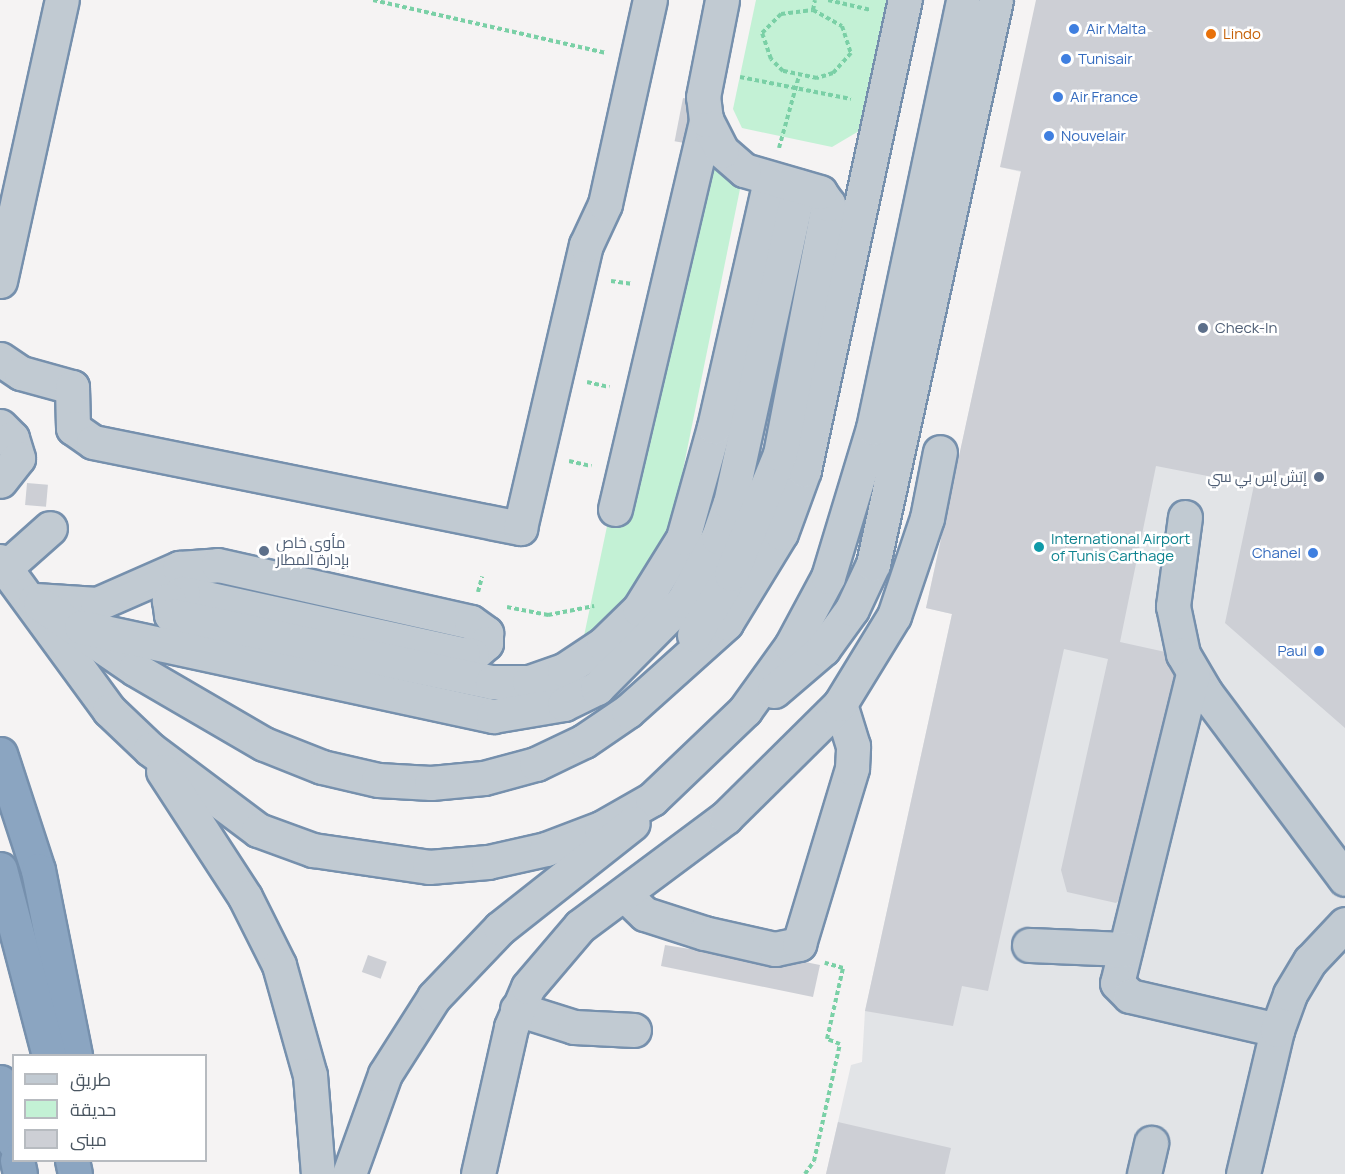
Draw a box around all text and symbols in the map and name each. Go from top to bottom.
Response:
place label: Air Malta [1086,20,1146,38]
marker: Air Malta [1067,22,1081,36]
place label: Lindo [1223,25,1261,43]
marker: Lindo [1204,27,1218,41]
place label: Tunisair [1078,50,1133,68]
marker: Tunisair [1059,52,1073,66]
place label: Air France [1070,88,1138,106]
marker: Air France [1051,90,1065,104]
place label: Nouvelair [1061,127,1126,145]
marker: Nouvelair [1042,129,1056,143]
place label: Check-In [1215,319,1277,337]
marker: Check-In [1196,321,1210,335]
place label: إتش إس بي سي [1208,468,1307,486]
marker: إتش إس بي سي [1312,470,1326,484]
place label: International Airport of Tunis Carthage [1051,529,1190,564]
place label: مأوى خاص بإدارة المطار [276,533,349,568]
marker: International Airport of Tunis Carthage [1032,540,1046,554]
marker: مأوى خاص بإدارة المطار [257,544,271,558]
place label: Chanel [1252,544,1301,562]
marker: Chanel [1306,546,1320,560]
place label: Paul [1278,642,1307,660]
marker: Paul [1312,644,1326,658]
legend [12,1054,207,1162]
text: طريق [70,1067,111,1091]
text: حديقة [70,1097,116,1121]
text: مبنى [70,1127,107,1151]

